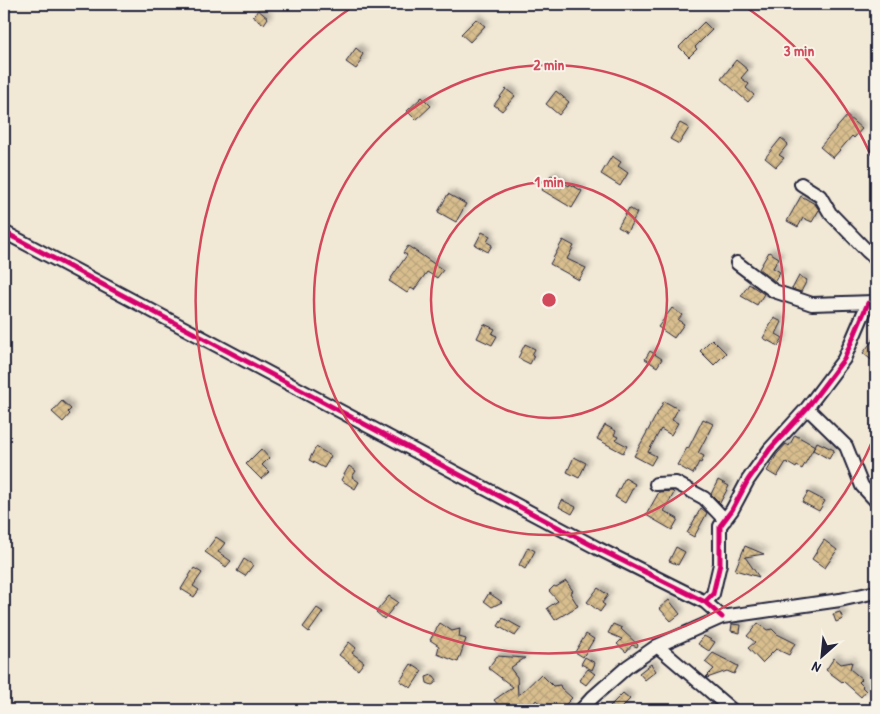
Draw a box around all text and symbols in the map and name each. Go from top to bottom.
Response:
text: 3 min [784,40,814,61]
text: 2 min [534,54,565,75]
text: 1 min [534,171,564,192]
centre of rings [540,291,558,309]
north arrow [798,632,848,682]
text: N [808,658,824,678]

